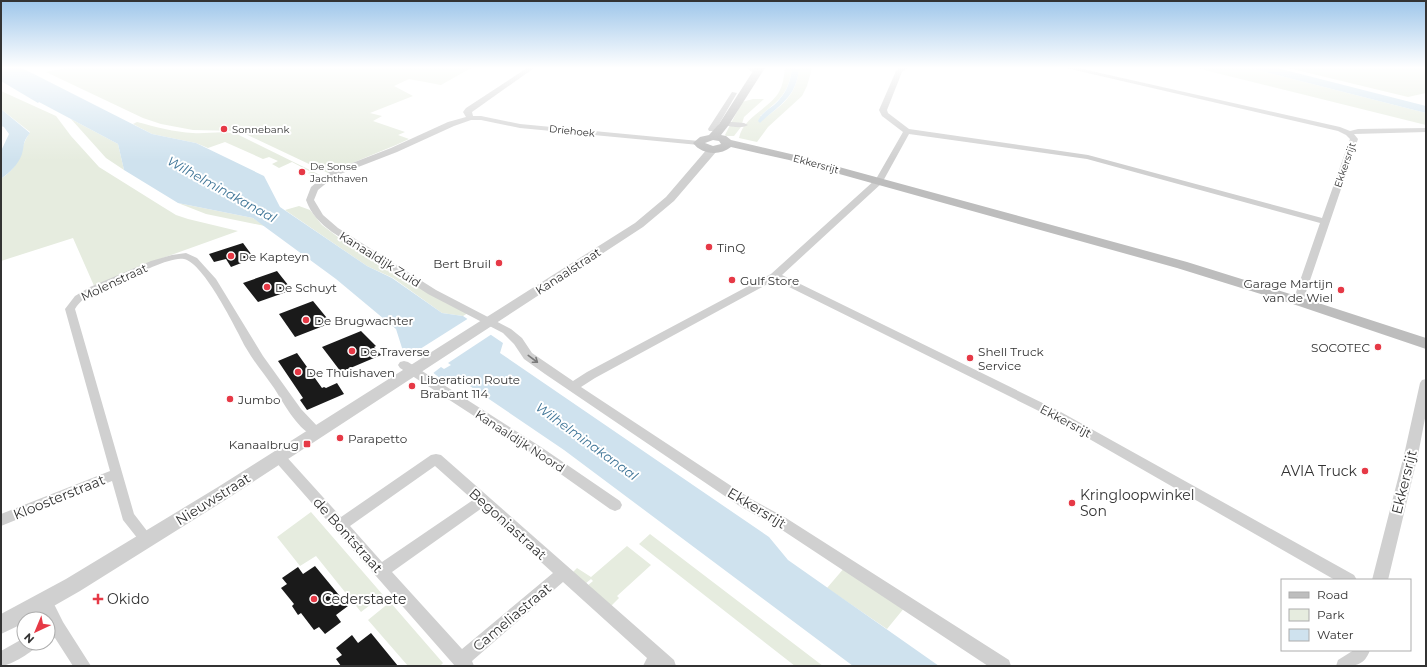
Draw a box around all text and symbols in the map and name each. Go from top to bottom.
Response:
street label: Driehoek [548,122,596,140]
place label: Sonnebank [232,123,289,136]
marker: Sonnebank [219,124,229,134]
street label: Ekkersrijt [1331,141,1359,189]
water label: Wilhelminakanaal [165,152,280,226]
street label: Ekkersrijt [792,152,840,176]
place label: De Sonse Jachthaven [309,160,368,185]
marker: De Sonse Jachthaven [297,167,307,177]
street label: Kanaaldijk Zuid [337,228,423,290]
place label: TinQ [717,240,745,255]
marker: TinQ [704,242,714,252]
street label: Kanaalstraat [532,244,604,298]
place label: De Kapteyn [239,249,309,264]
marker: De Kapteyn [226,251,236,261]
place label: Bert Bruil [433,256,491,271]
marker: Bert Bruil [494,258,504,268]
street label: Molenstraat [78,260,150,304]
place label: Gulf Store [740,273,799,288]
marker: Gulf Store [727,275,737,285]
place label: Garage Martijn van de Wiel [1244,276,1333,305]
place label: De Schuyt [275,280,337,295]
marker: De Schuyt [262,282,272,292]
marker: Garage Martijn van de Wiel [1336,285,1346,295]
place label: De Brugwachter [314,313,414,328]
marker: De Brugwachter [301,315,311,325]
place label: SOCOTEC [1311,340,1370,355]
marker: SOCOTEC [1373,342,1383,352]
place label: De Traverse [360,344,430,359]
place label: Shell Truck Service [978,344,1045,373]
marker: De Traverse [347,346,357,356]
marker: Shell Truck Service [965,353,975,363]
one-way arrow [528,355,539,364]
place label: De Thuishaven [306,365,395,380]
marker: De Thuishaven [293,367,303,377]
place label: Liberation Route Brabant 114 [420,372,520,401]
marker: Liberation Route Brabant 114 [407,381,417,391]
place label: Jumbo [237,392,280,407]
marker: Jumbo [225,394,235,404]
water label: Wilhelminakanaal [533,399,642,484]
street label: Ekkersrijt [1038,401,1094,441]
street label: Kanaaldijk Noord [473,407,567,475]
place label: Parapetto [348,431,407,446]
marker: Parapetto [335,433,345,443]
place label: Kanaalbrug [229,437,299,452]
marker: Kanaalbrug [302,439,312,449]
street label: Ekkersrijt [1387,448,1421,516]
place label: AVIA Truck [1281,462,1358,480]
marker: AVIA Truck [1360,466,1370,476]
street label: Nieuwstraat [172,469,254,529]
street label: Kloosterstraat [11,470,108,524]
street label: Ekkersrijt [724,483,790,533]
street label: Begoniastraat [465,484,551,564]
place label: Kringloopwinkel Son [1080,486,1195,520]
street label: de Bontstraat [309,493,387,577]
marker: Kringloopwinkel Son [1067,498,1077,508]
street label: Cameliastraat [469,579,555,655]
legend [1281,579,1411,651]
text: Road [1317,587,1348,602]
place label: Okido [107,590,149,608]
place label: Cederstaete [322,590,406,608]
marker: Okido [92,593,104,605]
marker: Cederstaete [309,594,319,604]
text: Park [1317,607,1345,622]
north arrow [16,611,56,651]
text: Water [1317,627,1354,642]
text: N [21,630,37,646]

